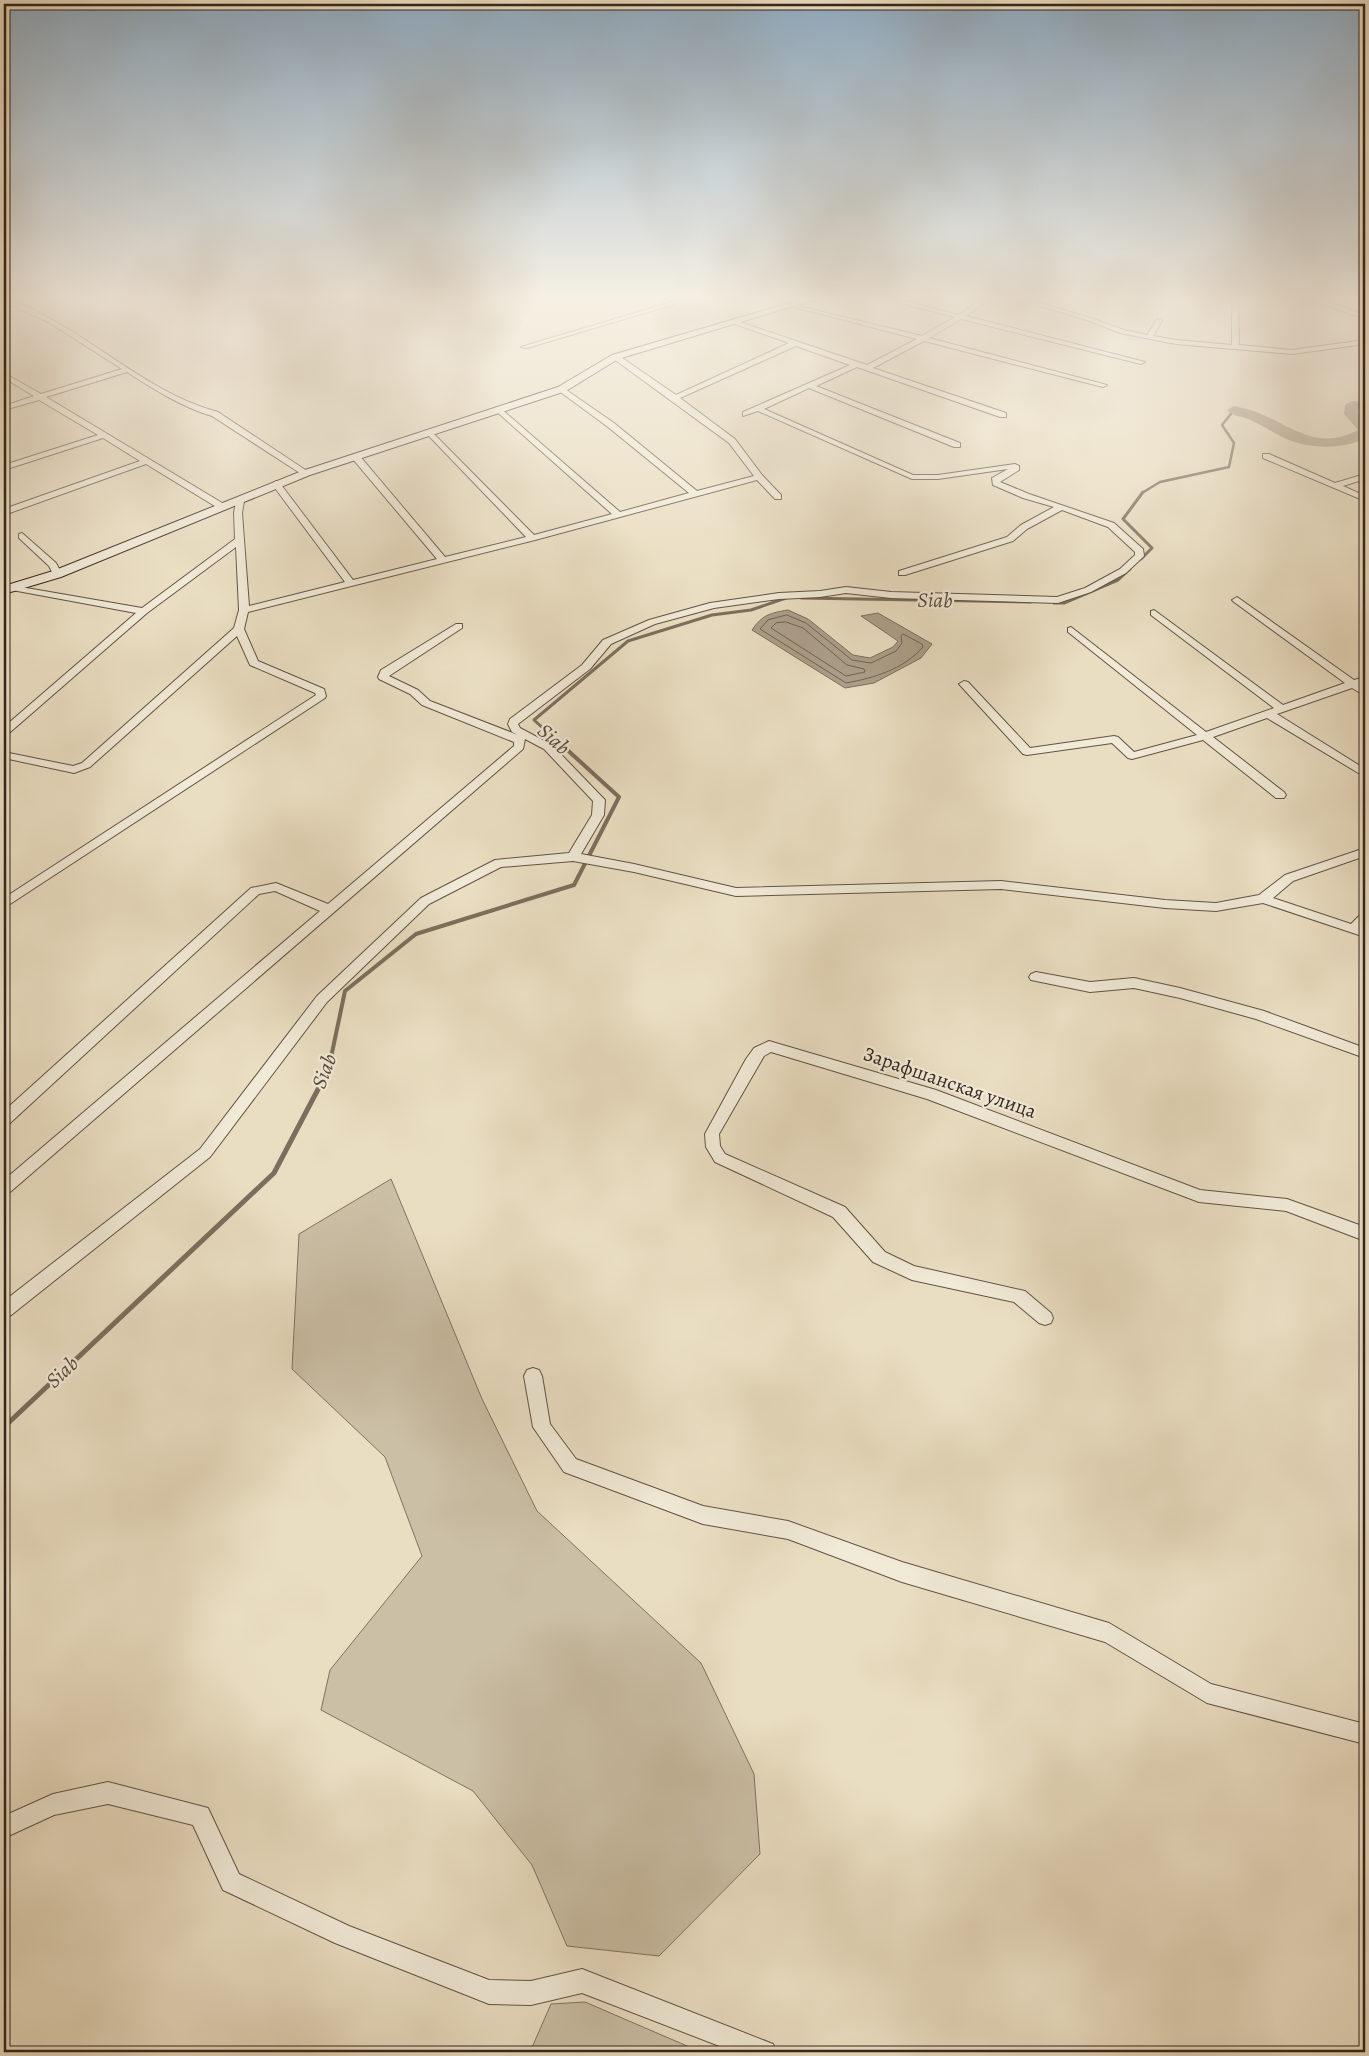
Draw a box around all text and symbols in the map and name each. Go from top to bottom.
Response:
water label: Siab [917,586,953,614]
water label: Siab [532,717,576,761]
street label: Зарафшанская улица [860,1040,1041,1125]
water label: Siab [305,1050,343,1092]
water label: Siab [40,1350,84,1394]

